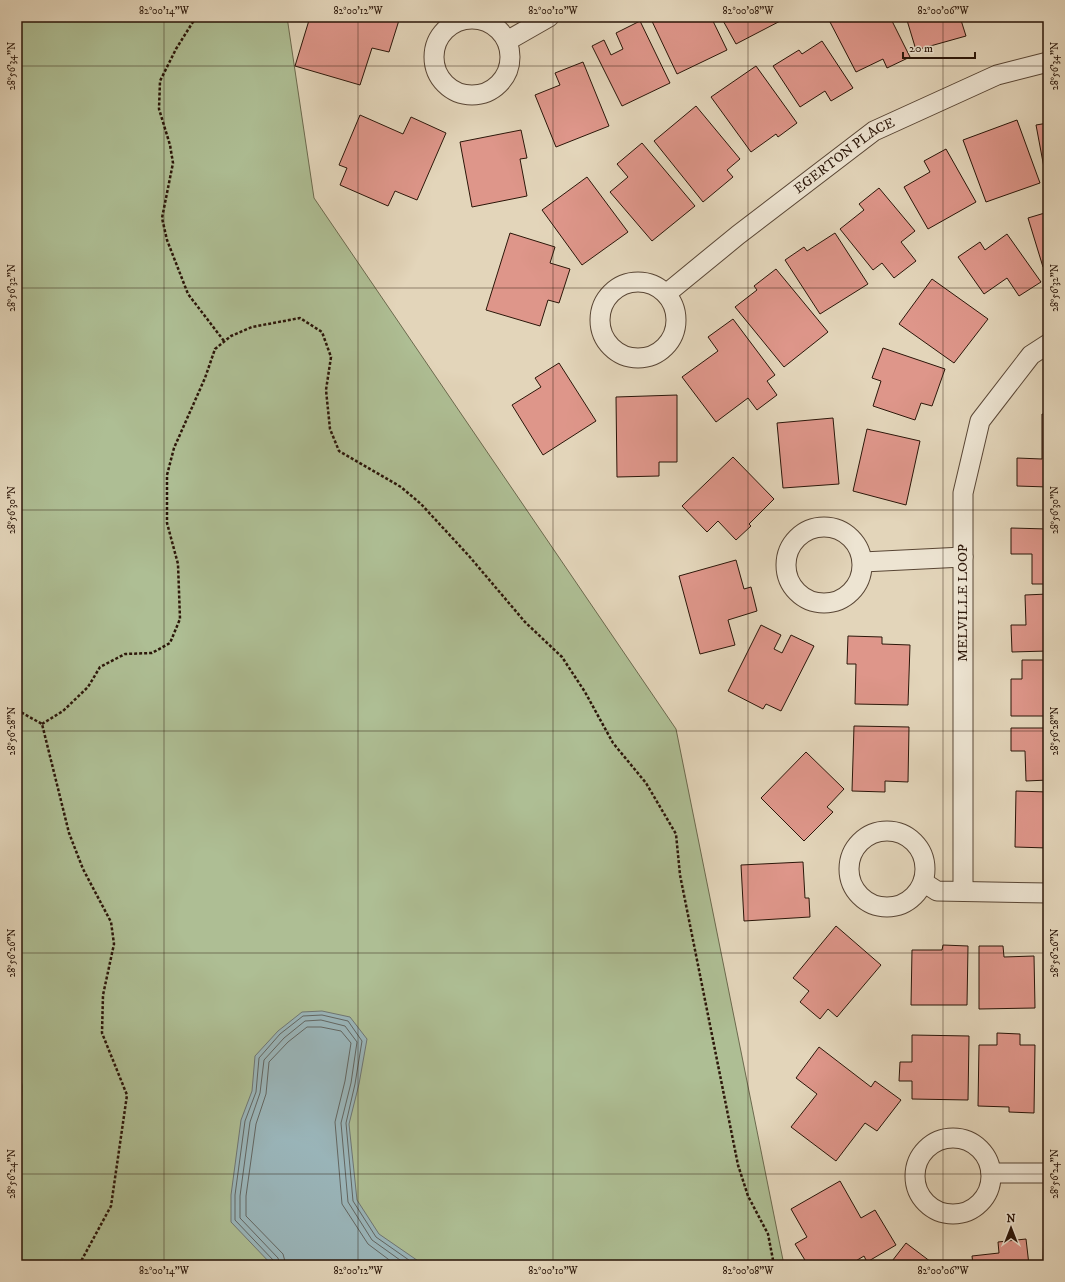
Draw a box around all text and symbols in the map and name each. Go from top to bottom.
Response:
text: 82°00'14"W [139,5,190,17]
text: 82°00'12"W [333,5,383,17]
text: 82°00'10"W [528,5,579,17]
text: 82°00'08"W [723,5,774,17]
text: 82°00'06"W [917,5,969,17]
scale bar [903,34,975,60]
text: 20 m [909,41,933,56]
text: 28°56'34"N [6,42,18,90]
text: 28°56'34"N [1049,42,1061,90]
street label: EGERTON PLACE [790,114,898,198]
text: 28°56'32"N [6,264,18,312]
text: 28°56'32"N [1049,264,1061,312]
text: 28°56'30"N [6,486,18,534]
text: 28°56'30"N [1049,486,1061,534]
street label: MELVILLE LOOP [954,544,972,662]
text: 28°56'28"N [6,707,18,755]
text: 28°56'28"N [1049,707,1061,755]
text: 28°56'26"N [6,928,18,978]
text: 28°56'26"N [1049,928,1061,978]
text: 28°56'24"N [6,1149,18,1199]
text: 28°56'24"N [1049,1149,1061,1199]
north arrow [991,1208,1031,1248]
text: N [1006,1212,1016,1226]
text: 82°00'14"W [139,1265,190,1277]
text: 82°00'12"W [333,1265,383,1277]
text: 82°00'10"W [528,1265,579,1277]
text: 82°00'08"W [723,1265,774,1277]
text: 82°00'06"W [917,1265,969,1277]

